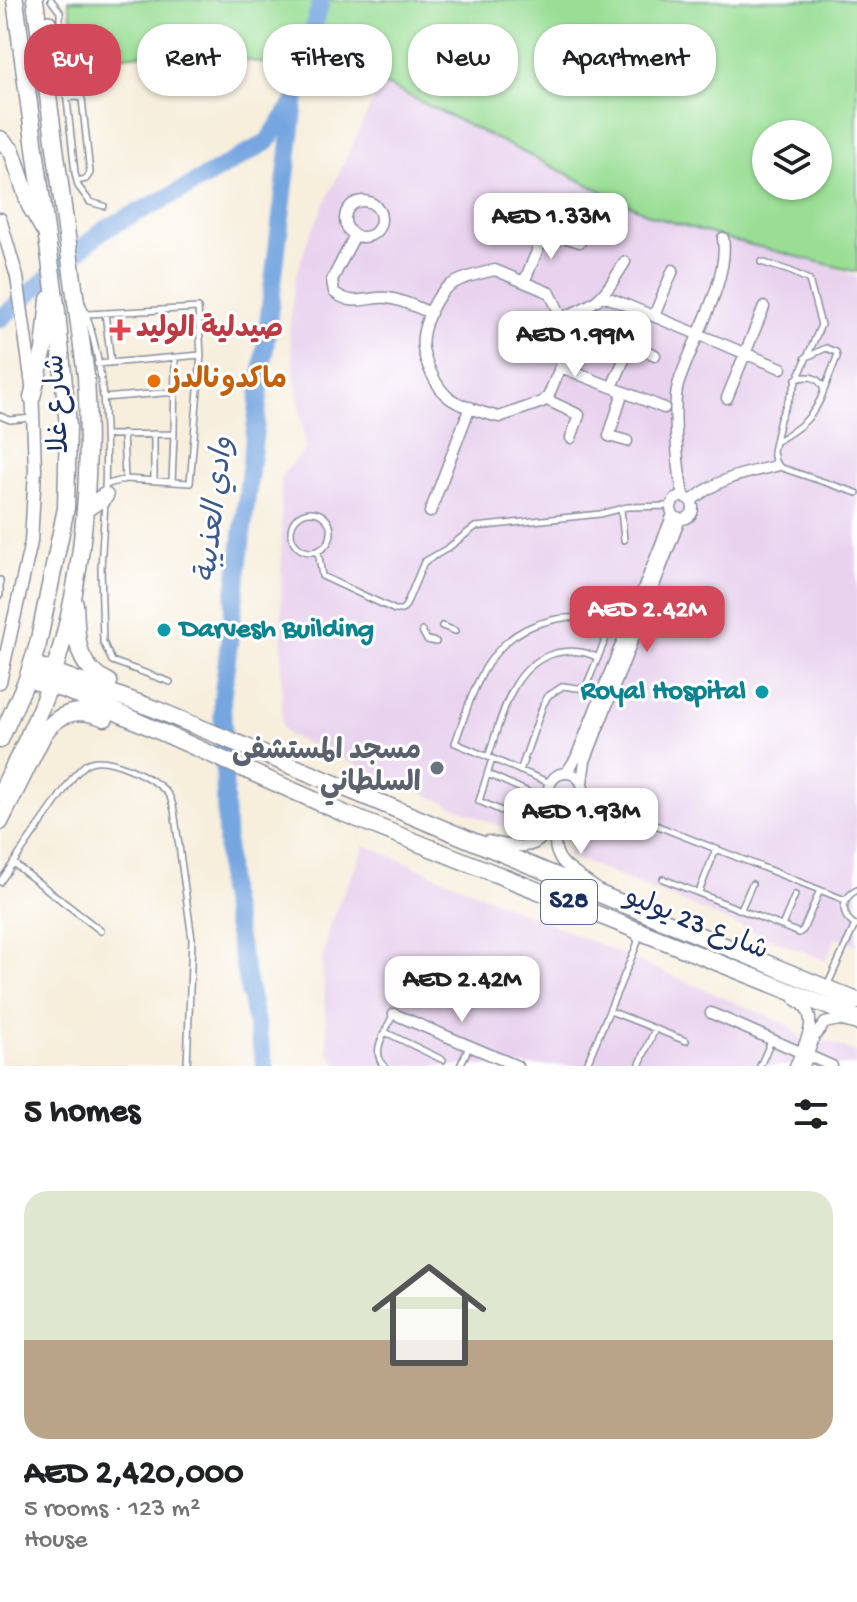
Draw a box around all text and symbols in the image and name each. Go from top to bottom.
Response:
chip: Buy [24,24,121,96]
chip: Rent [137,24,247,96]
chip: Filters [263,24,392,96]
chip: New [408,24,518,96]
chip: Apartment [534,24,716,96]
map controls [752,120,832,200]
button: layers [752,120,832,200]
pin: AED 1.33M [459,193,643,261]
text: AED 1.33M [492,203,610,234]
pin: AED 1.99M [483,311,667,379]
place label: صيدلية الوليد [136,313,283,347]
marker: صيدلية الوليد [111,321,129,339]
text: AED 1.99M [516,321,634,352]
street label: شارع غلا [40,353,78,455]
place label: ماكدونالدز [167,365,287,398]
marker: ماكدونالدز [145,372,163,390]
water label: وادي العذيبة [190,435,243,585]
pin: AED 2.42M [555,586,739,654]
text: AED 2.42M [588,596,706,627]
place label: Darvesh Building [177,614,374,647]
marker: Darvesh Building [155,621,173,639]
place label: Royal Hospital [580,676,746,709]
marker: Royal Hospital [753,683,771,701]
place label: مسجد المستشفى السلطاني [232,736,421,806]
marker: مسجد المستشفى السلطاني [428,759,446,777]
pin: AED 1.93M [489,788,673,856]
text: AED 1.93M [522,798,640,829]
road number: S28 [541,880,597,924]
street label: شارع 23 يوليو [618,880,773,969]
pin: AED 2.42M [370,956,554,1024]
text: AED 2.42M [403,966,521,997]
icon: filters [789,1092,833,1136]
text: 5 homes [24,1094,140,1134]
icon: home [357,1243,501,1387]
text: AED 2,420,000 [24,1455,243,1495]
text: 5 rooms · 123 m² [24,1495,200,1526]
text: House [24,1526,88,1557]

